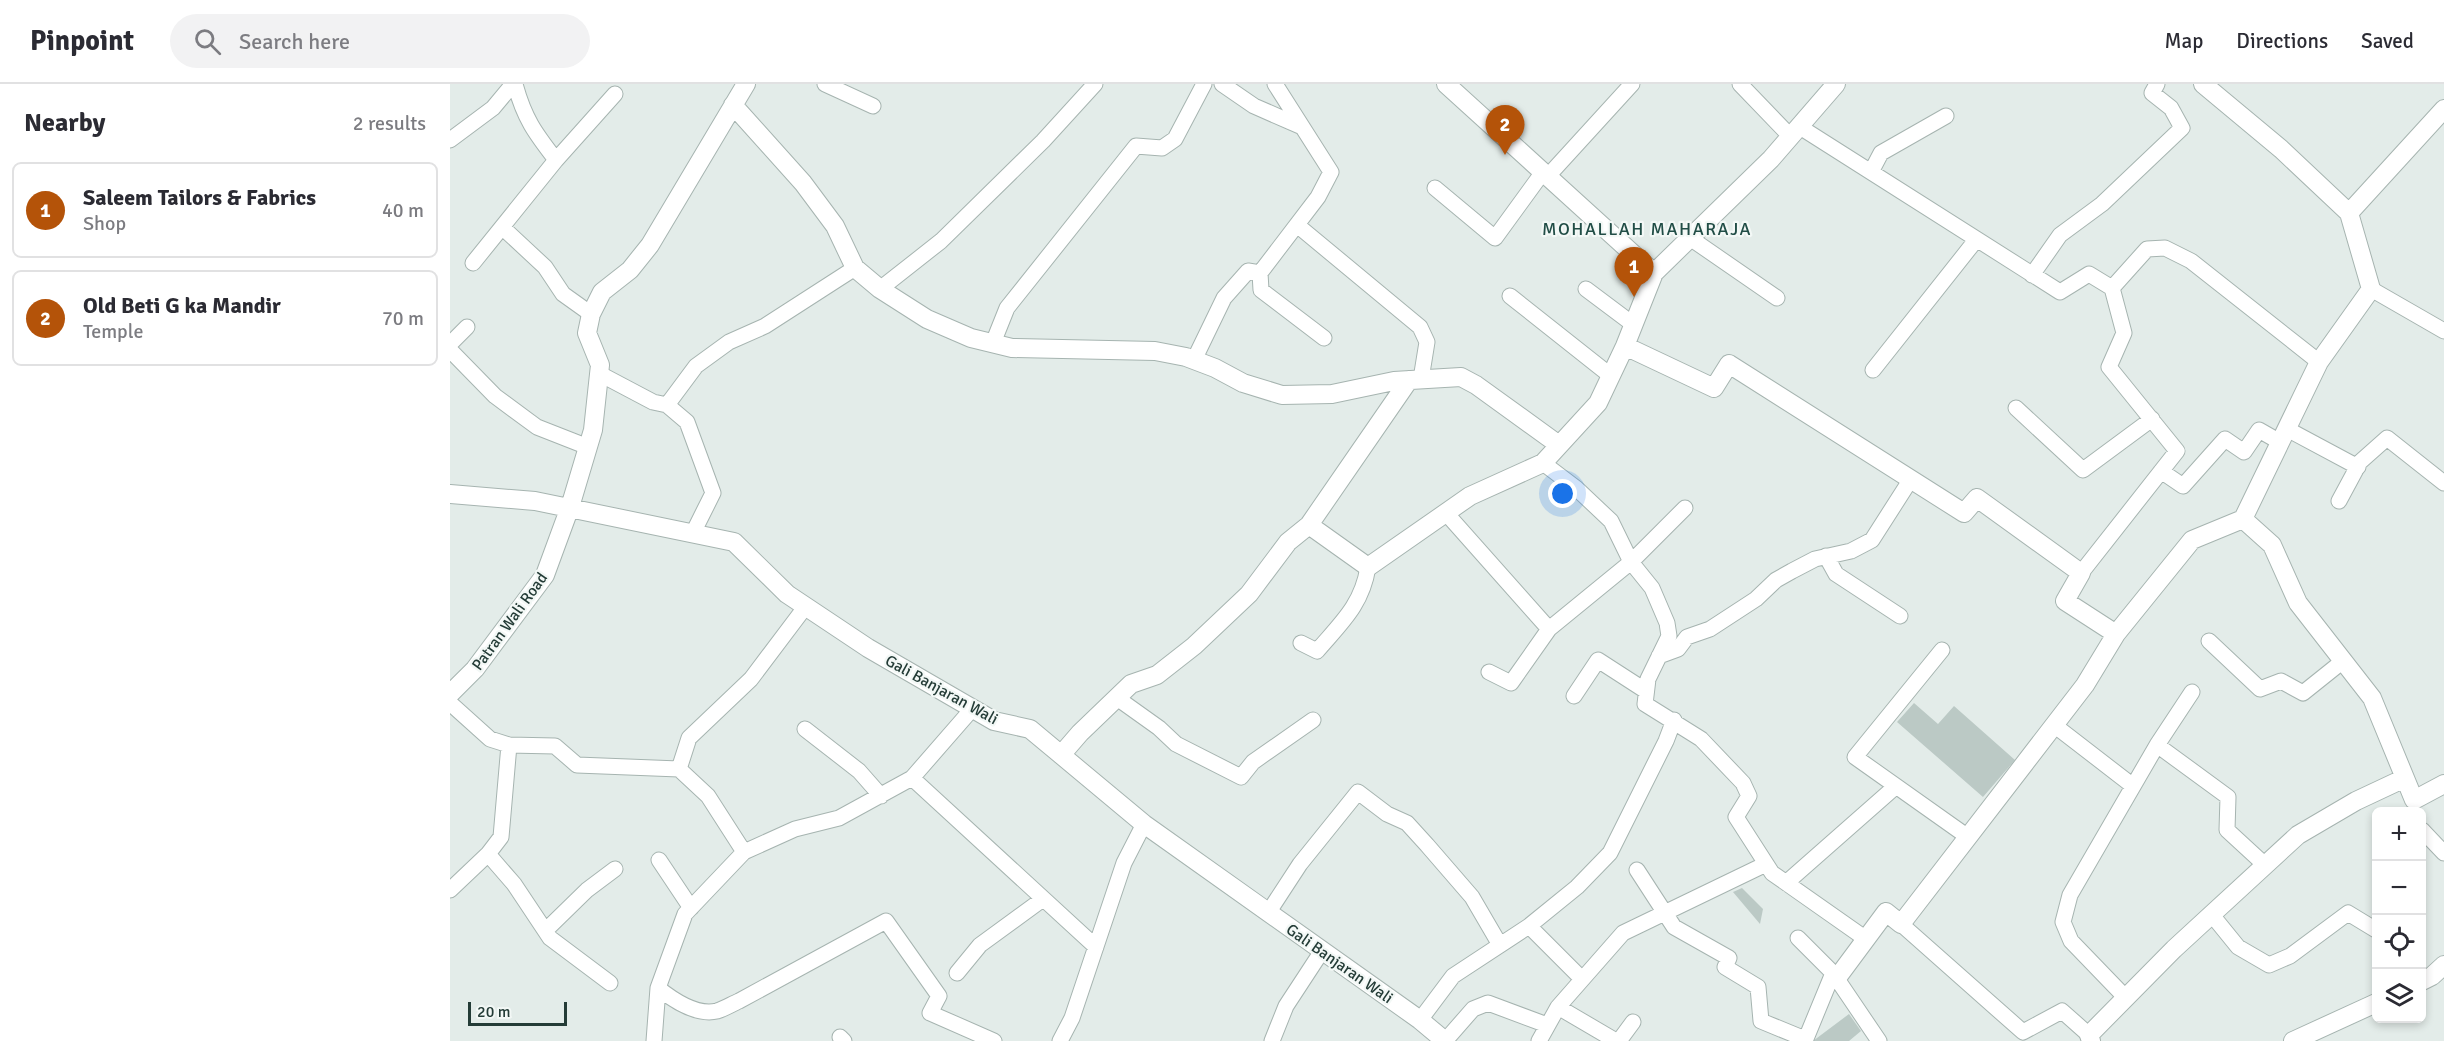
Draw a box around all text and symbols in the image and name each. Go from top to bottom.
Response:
search box [170,14,590,68]
text: Pinpoint [30,24,134,58]
icon: search [191,25,224,58]
text: Search here [239,28,350,55]
text: Map [2165,28,2203,54]
text: Directions [2236,28,2328,54]
text: Saved [2361,28,2414,54]
pin: 2 [1486,106,1524,155]
text: Nearby [24,107,105,139]
text: 2 results [353,111,426,136]
text: Saleem Tailors & Fabrics [83,184,316,211]
text: 1 [40,198,51,223]
text: 40 m [382,198,424,223]
text: Shop [83,211,126,236]
district label: MOHALLAH MAHARAJA [1542,218,1752,240]
pin: 1 [1614,248,1654,297]
text: Old Beti G ka Mandir [83,292,281,319]
text: 2 [40,306,51,331]
text: 70 m [382,306,424,331]
text: Temple [83,319,143,344]
your location [1548,479,1577,508]
street label: Patran Wali Road [468,569,552,674]
street label: Gali Banjaran Wali [881,651,1002,729]
map controls [2372,807,2426,1023]
button: + [2372,807,2426,861]
button: − [2372,861,2426,915]
button: locate [2372,915,2426,969]
street label: Gali Banjaran Wali [1282,919,1397,1008]
button: layers [2372,969,2426,1023]
scale bar [468,999,567,1026]
text: 20 m [477,1002,511,1022]

